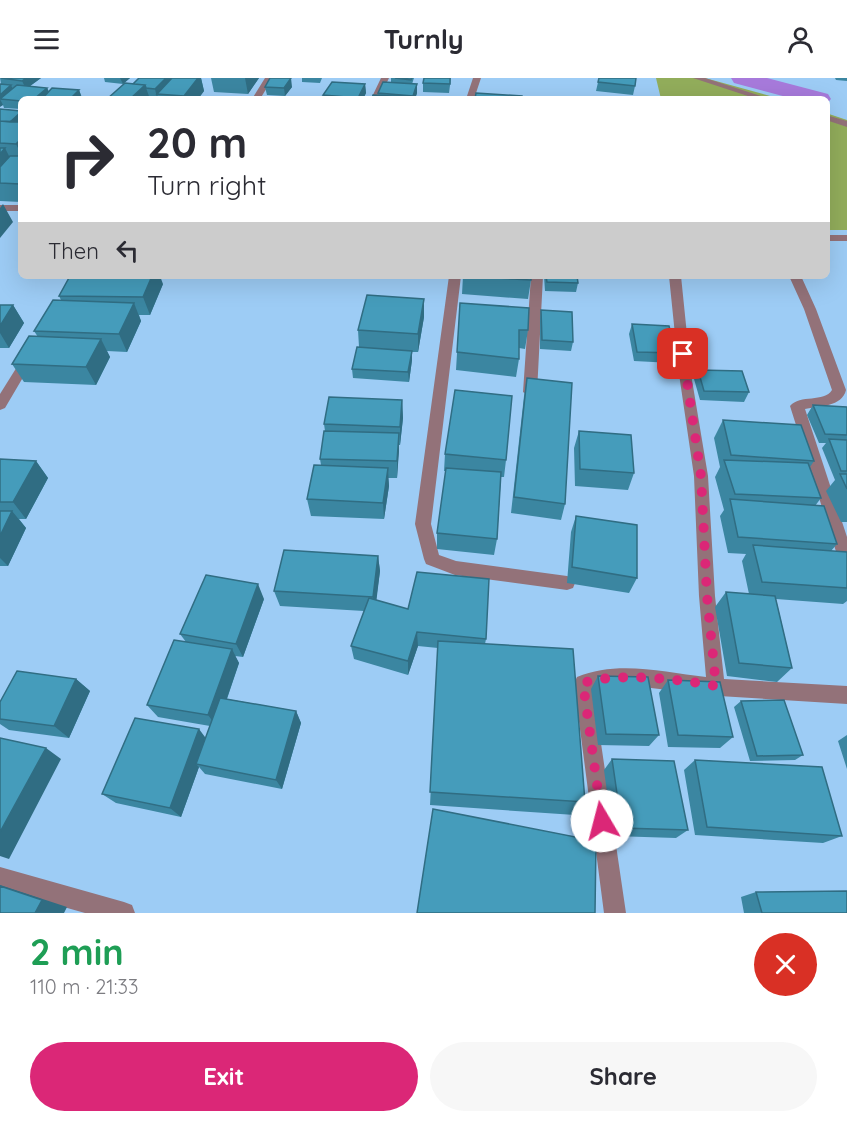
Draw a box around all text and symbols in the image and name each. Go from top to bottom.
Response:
text: Turnly [383,22,464,56]
icon: menu [30,23,63,56]
icon: person [784,23,817,56]
text: 20 m [147,116,247,169]
icon: right [48,120,126,198]
text: Turn right [147,168,266,202]
icon: left [111,234,144,267]
text: Then [48,237,99,265]
pin [657,328,708,379]
icon: arrive [666,337,699,370]
position arrow [570,789,634,853]
text: 2 min [30,929,124,974]
button: close [754,933,817,996]
text: 110 m · 21:33 [30,974,138,999]
button: Exit [30,1042,418,1111]
button: Share [430,1042,817,1111]

